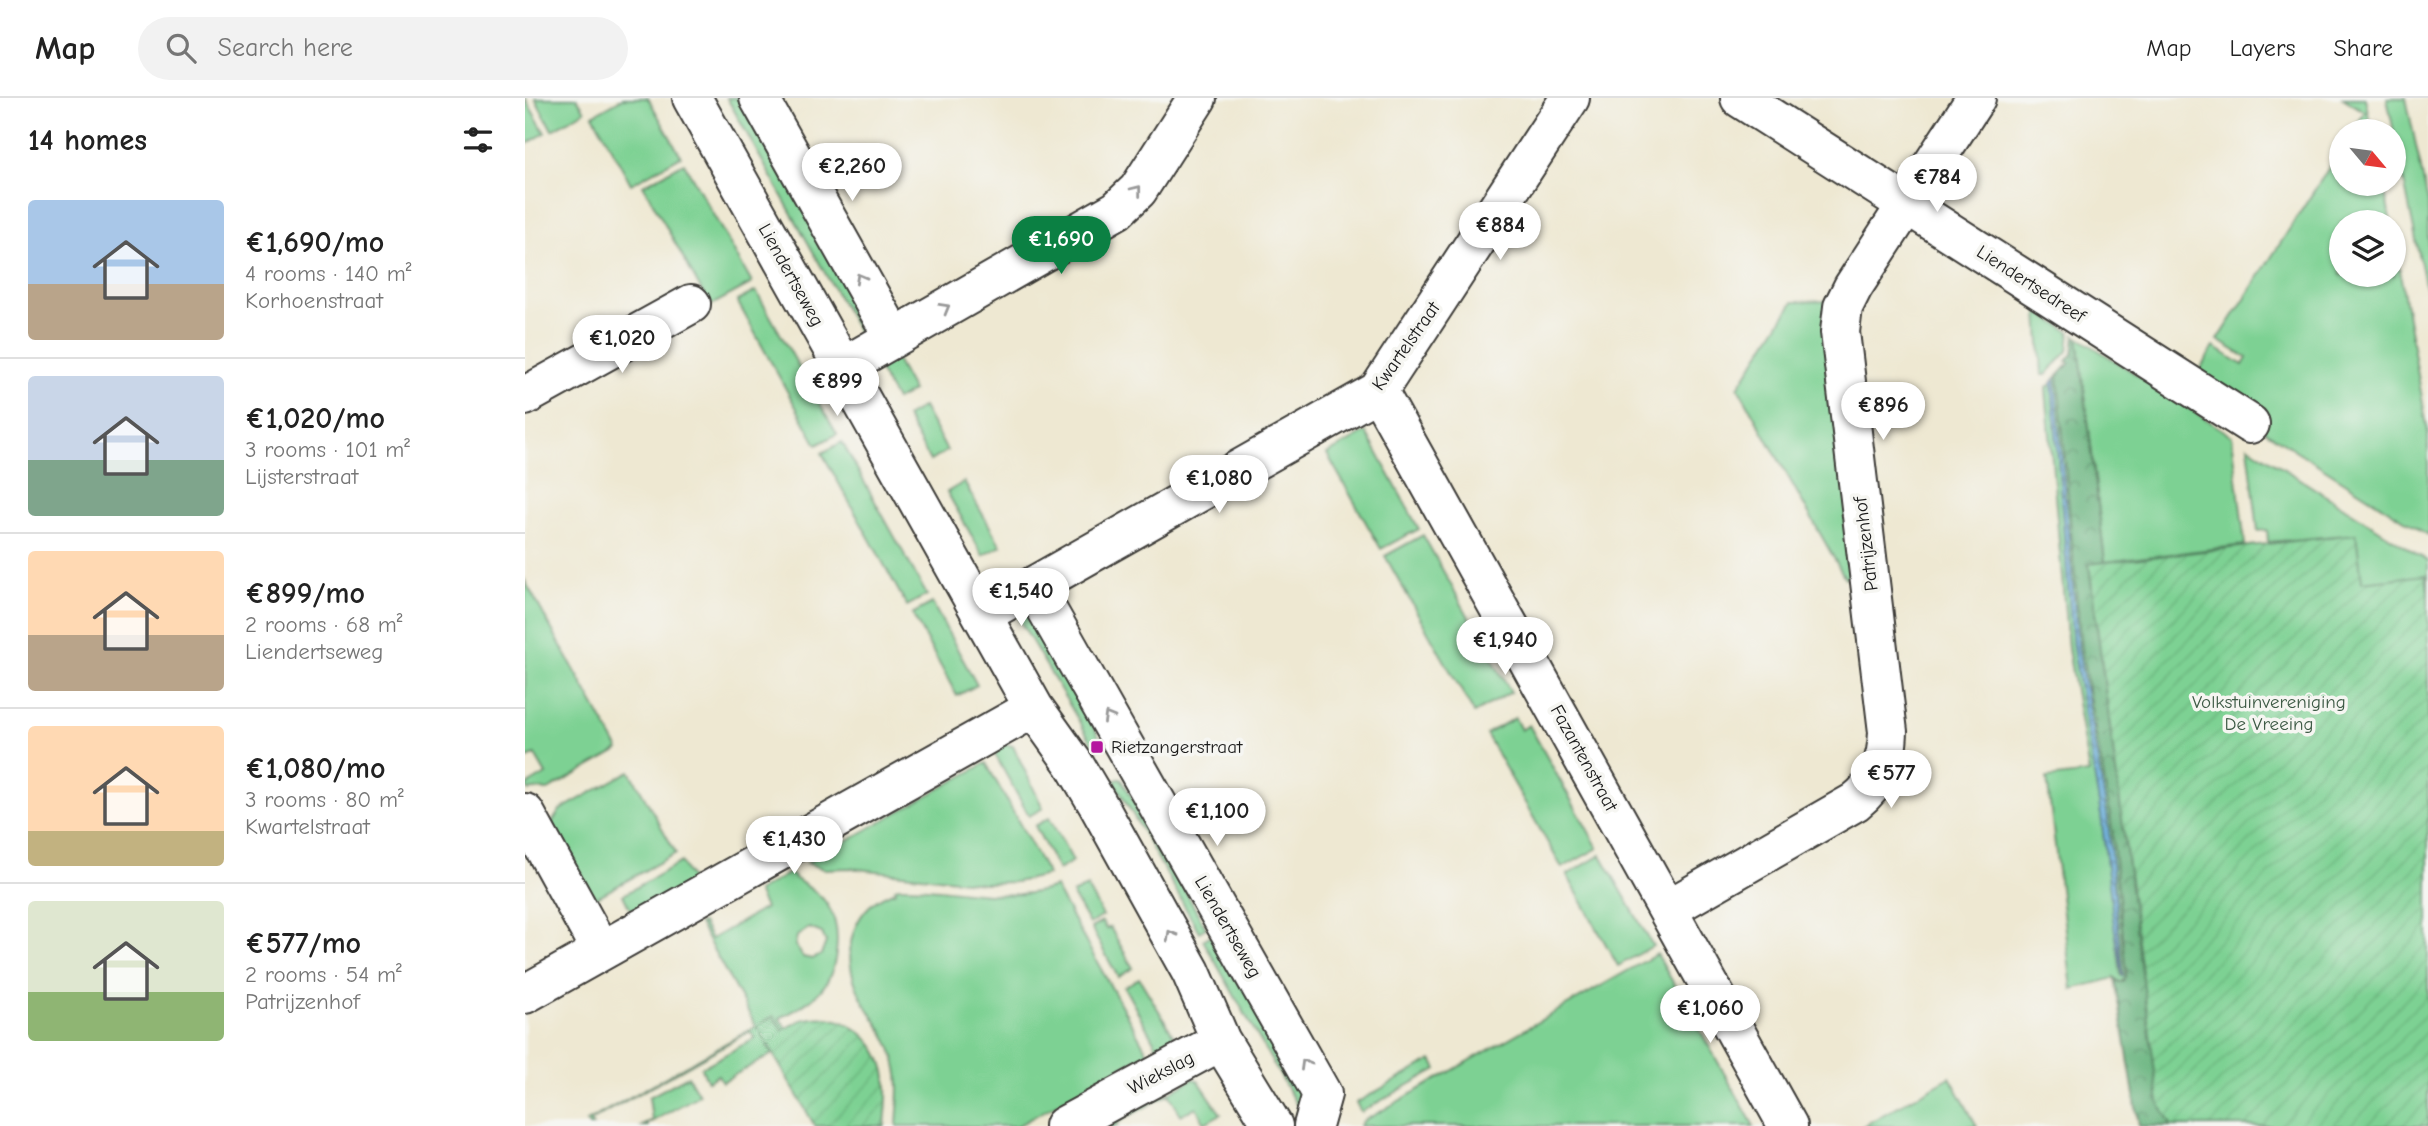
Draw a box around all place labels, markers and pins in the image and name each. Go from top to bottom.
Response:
pin: €2,260 [795,144,909,203]
pin: €784 [1896,155,1978,214]
pin: €884 [1459,202,1541,262]
pin: €1,690 [1004,216,1118,276]
pin: €1,020 [565,316,679,375]
pin: €899 [796,358,878,418]
pin: €896 [1842,382,1924,442]
pin: €1,080 [1162,456,1276,515]
pin: €1,540 [964,568,1078,628]
pin: €1,940 [1448,618,1562,677]
place label: Rietzangerstraat [1111,736,1243,758]
marker: Rietzangerstraat [1089,739,1105,755]
pin: €577 [1850,750,1932,810]
pin: €1,100 [1160,788,1274,848]
pin: €1,430 [737,816,851,876]
pin: €1,060 [1653,986,1767,1045]

